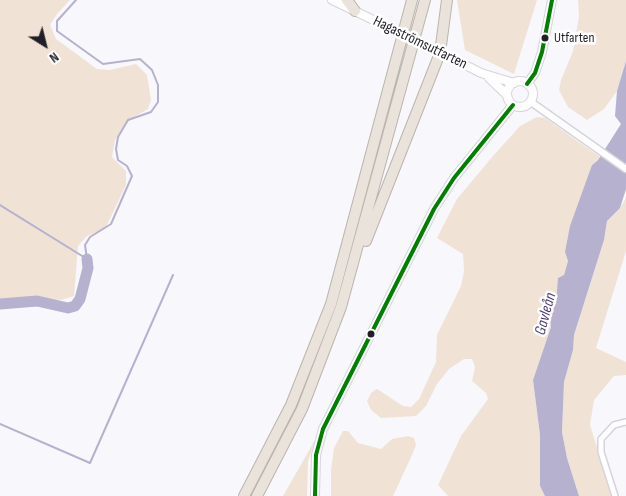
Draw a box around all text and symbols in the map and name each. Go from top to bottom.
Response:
street label: Hagaströmsutfarten [370,12,470,74]
north arrow [20,20,70,70]
place label: Utfarten [554,30,594,46]
marker: Utfarten [540,33,550,43]
text: N [46,48,62,67]
water label: Gavleån [531,291,561,337]
unlabelled marker [366,329,376,339]

